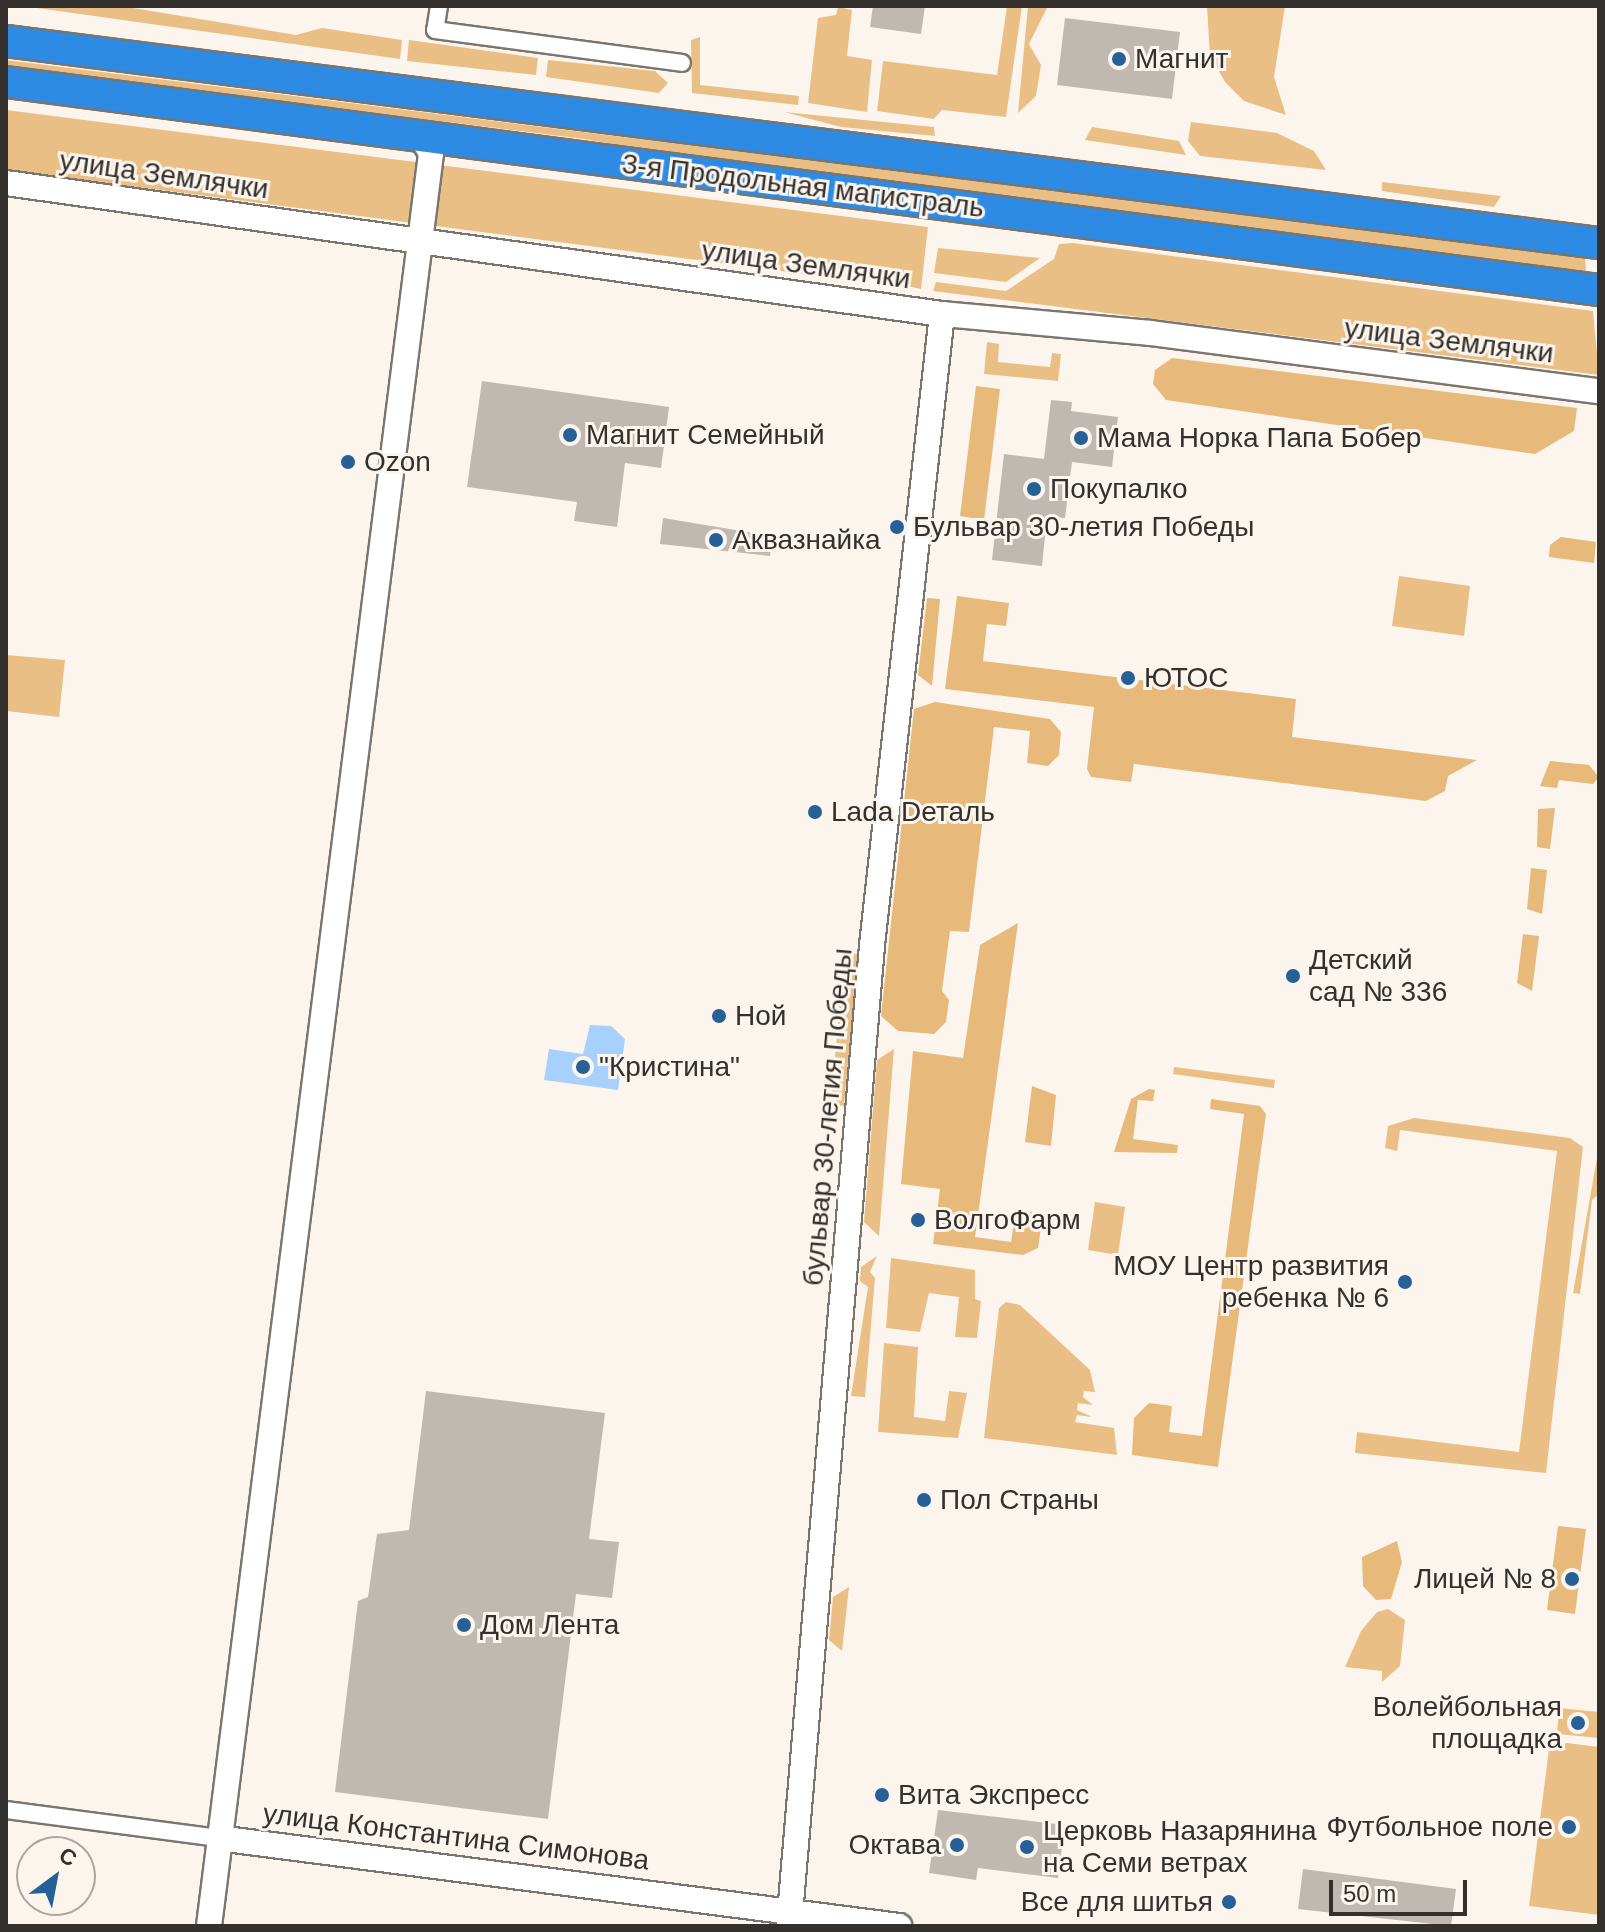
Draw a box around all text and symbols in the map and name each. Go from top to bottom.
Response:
place label: Магнит [1135,42,1228,76]
marker: Магнит [1110,50,1128,68]
street label: улица Землячки [57,144,271,206]
street label: 3-я Продольная магистраль [620,147,986,225]
street label: улица Землячки [699,234,913,296]
street label: улица Землячки [1343,312,1555,370]
place label: Магнит Семейный [586,418,825,452]
place label: Мама Норка Папа Бобер [1097,421,1421,455]
marker: Магнит Семейный [561,426,579,444]
marker: Мама Норка Папа Бобер [1072,429,1090,447]
place label: Ozon [364,445,431,479]
marker: Ozon [339,453,357,471]
place label: Покупалко [1050,472,1187,506]
marker: Покупалко [1025,480,1043,498]
place label: Бульвар 30-летия Победы [913,510,1254,544]
marker: Бульвар 30-летия Победы [888,518,906,536]
place label: Аквазнайка [732,523,881,557]
marker: Аквазнайка [707,531,725,549]
place label: ЮТОС [1144,661,1229,695]
marker: ЮТОС [1119,669,1137,687]
place label: Lada Dеталь [831,795,995,829]
marker: Lada Dеталь [806,803,824,821]
place label: Детский сад № 336 [1309,943,1447,1009]
street label: бульвар 30-летия Победы [796,947,860,1287]
marker: Детский сад № 336 [1284,967,1302,985]
place label: Ной [735,999,786,1033]
marker: Ной [710,1007,728,1025]
place label: "Кристина" [599,1050,740,1084]
marker: "Кристина" [574,1058,592,1076]
place label: ВолгоФарм [934,1203,1081,1237]
marker: ВолгоФарм [909,1211,927,1229]
place label: МОУ Центр развития ребенка № 6 [1113,1249,1389,1315]
marker: МОУ Центр развития ребенка № 6 [1396,1273,1414,1291]
place label: Пол Страны [940,1483,1099,1517]
marker: Пол Страны [915,1491,933,1509]
place label: Лицей № 8 [1414,1562,1556,1596]
marker: Лицей № 8 [1563,1570,1581,1588]
place label: Дом Лента [480,1608,619,1642]
marker: Дом Лента [455,1616,473,1634]
place label: Волейбольная площадка [1373,1690,1562,1756]
marker: Волейбольная площадка [1569,1714,1587,1732]
place label: Вита Экспресс [898,1778,1089,1812]
marker: Вита Экспресс [873,1786,891,1804]
street label: улица Константина Симонова [261,1797,651,1877]
place label: Футбольное поле [1327,1810,1553,1844]
place label: Церковь Назарянина на Семи ветрах [1043,1814,1317,1880]
marker: Футбольное поле [1560,1818,1578,1836]
place label: Октава [848,1828,941,1862]
north arrow [16,1836,96,1916]
marker: Октава [948,1836,966,1854]
marker: Церковь Назарянина на Семи ветрах [1018,1838,1036,1856]
text: С [55,1842,81,1872]
scale bar [1333,1864,1471,1914]
text: 50 m [1343,1880,1396,1907]
place label: Все для шитья [1021,1885,1213,1919]
marker: Все для шитья [1220,1893,1238,1911]

